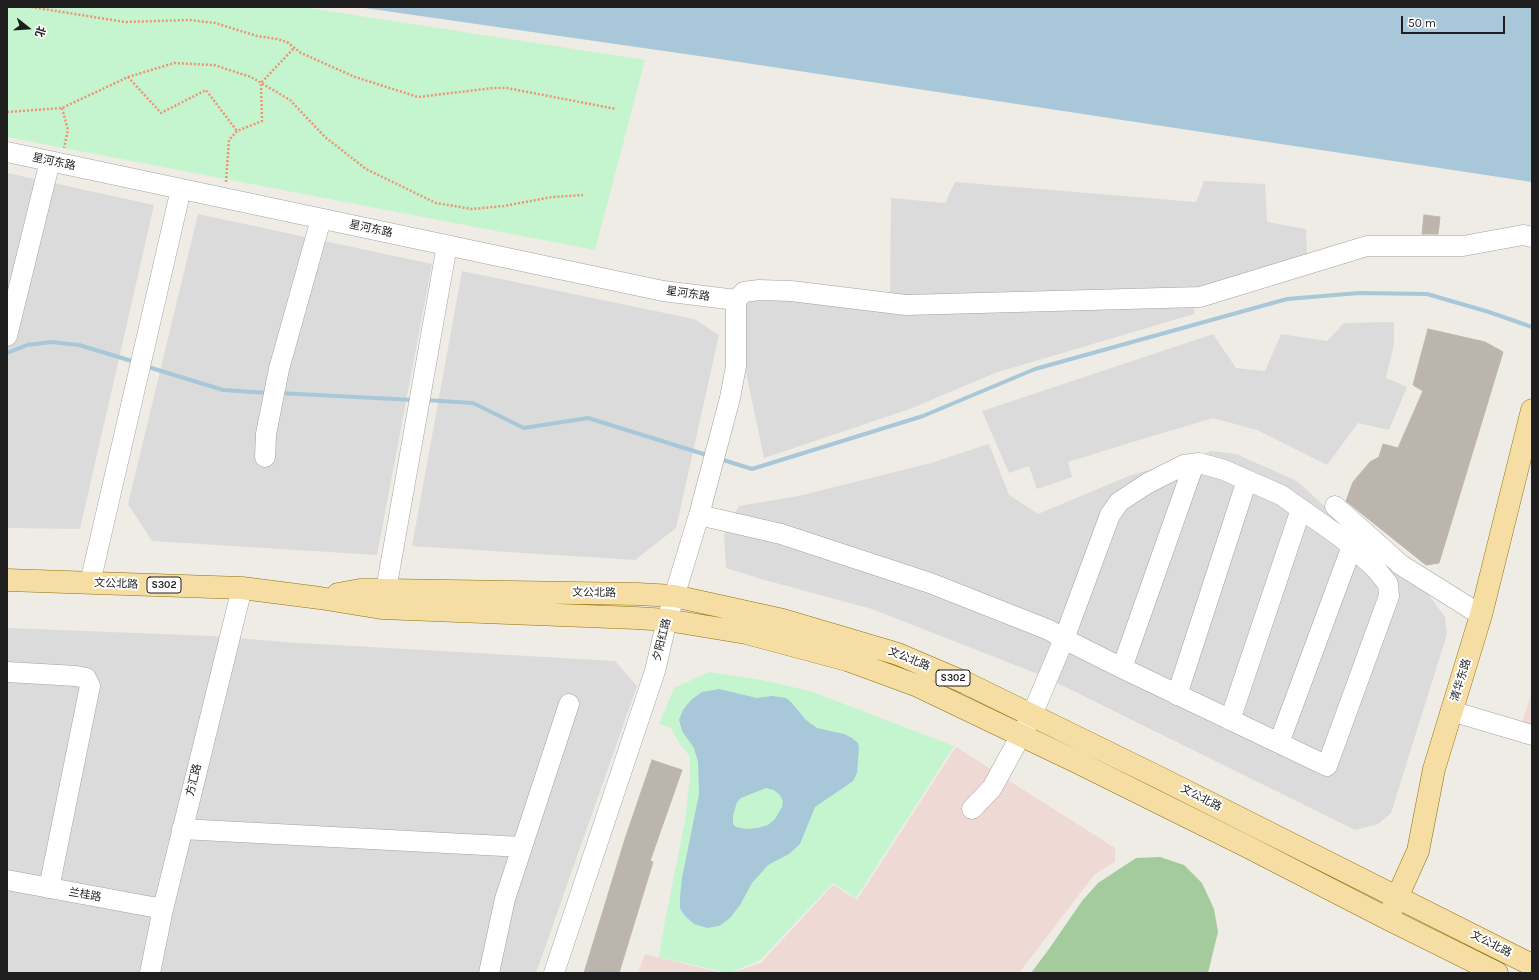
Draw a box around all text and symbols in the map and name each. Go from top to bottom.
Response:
north arrow [8,8,48,48]
scale bar [1403,8,1507,34]
text: 50 m [1408,16,1436,30]
text: 北 [32,24,48,39]
street label: 星河东路 [31,151,77,173]
street label: 星河东路 [348,218,394,240]
street label: 星河东路 [665,284,711,304]
street label: 文公北路 [94,577,138,591]
road number: S302 [147,577,181,593]
street label: 文公北路 [572,586,616,600]
street label: 夕阳红路 [650,617,674,663]
street label: 文公北路 [886,645,932,673]
street label: 清华东路 [1448,657,1474,703]
road number: S302 [936,670,970,686]
street label: 方汇路 [184,762,204,798]
street label: 文公北路 [1178,782,1224,814]
street label: 兰桂路 [68,886,102,904]
street label: 文公北路 [1468,928,1514,960]

